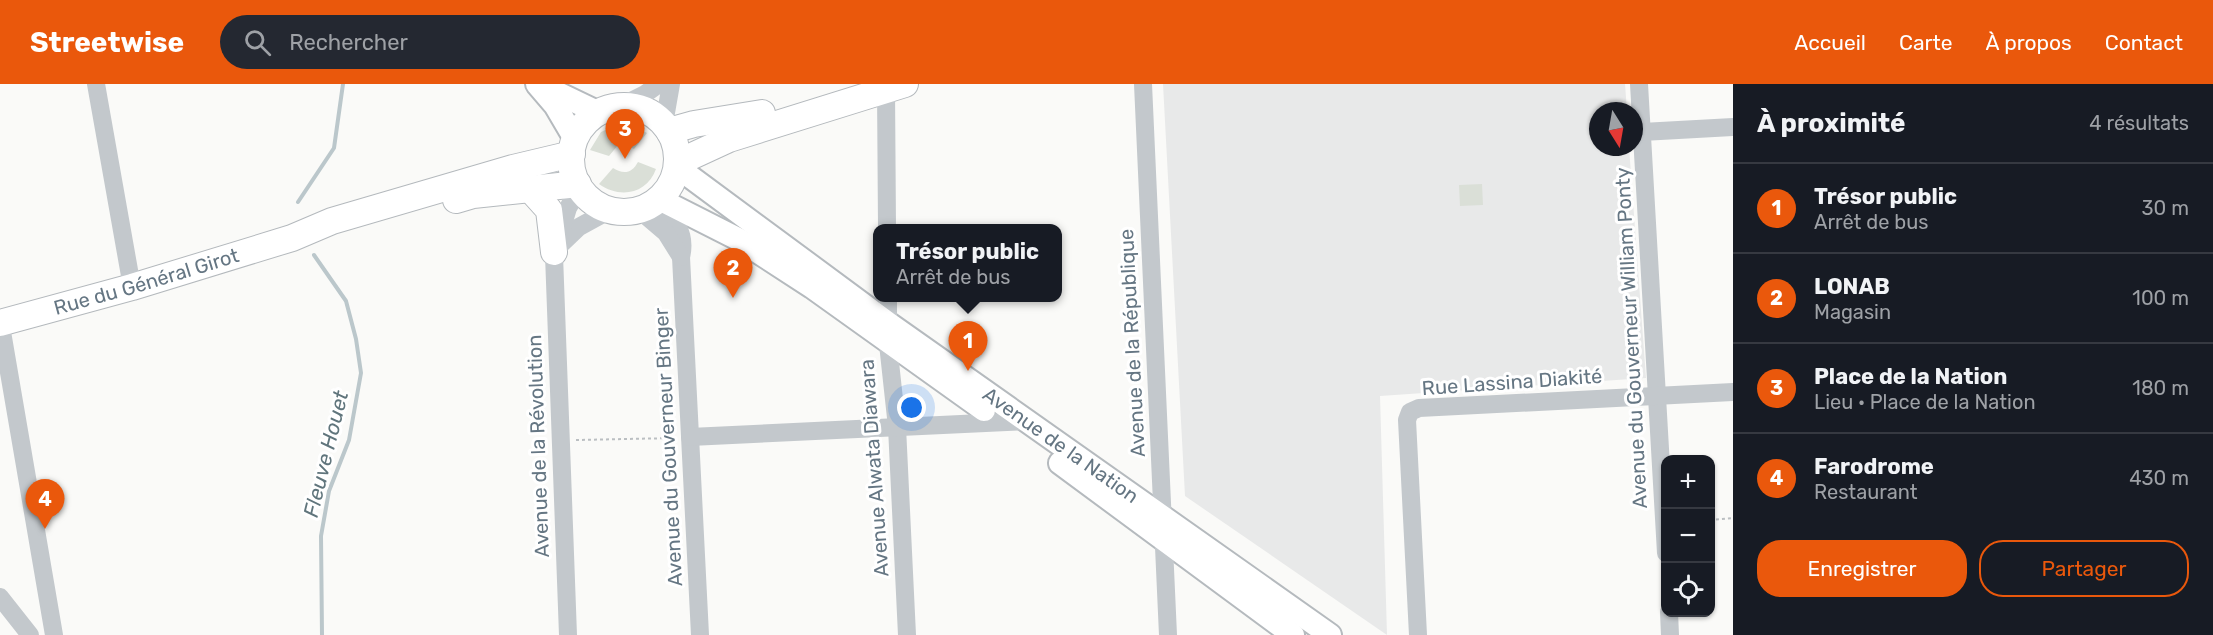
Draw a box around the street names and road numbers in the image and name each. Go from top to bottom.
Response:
street label: Avenue du Gouverneur William Ponty [1610,167,1652,509]
street label: Avenue de la République [1114,228,1150,458]
street label: Rue du Général Girot [51,243,242,320]
street label: Avenue du Gouverneur Binger [649,307,687,587]
street label: Avenue de la Révolution [522,334,554,558]
street label: Avenue Alwata Diawara [854,358,894,578]
street label: Rue Lassina Diakité [1421,364,1603,400]
street label: Avenue de la Nation [978,382,1143,508]

